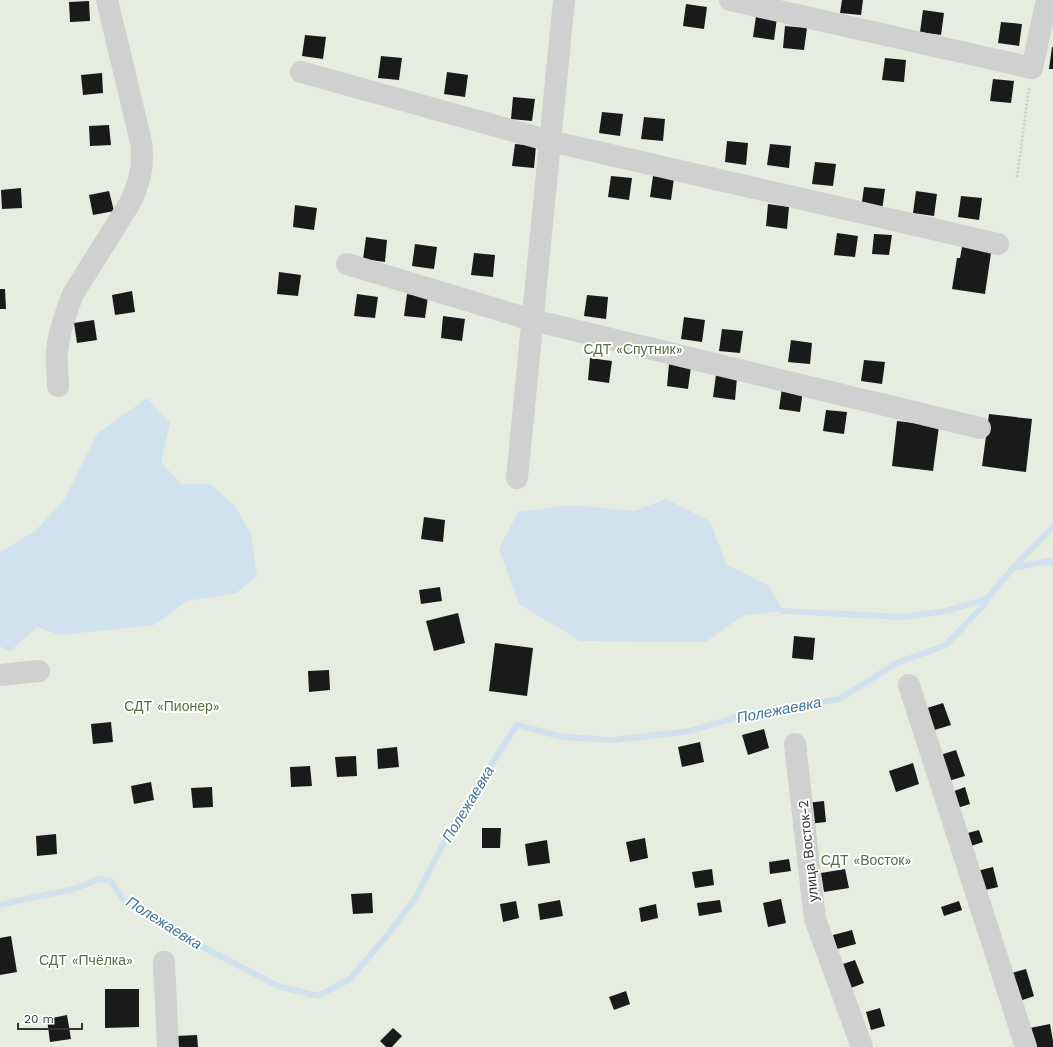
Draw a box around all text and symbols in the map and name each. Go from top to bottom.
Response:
park label: СДТ «Спутник» [583,341,683,357]
water label: Полежаевка [735,693,823,727]
park label: СДТ «Пионер» [124,698,220,714]
water label: Полежаевка [438,763,498,845]
street label: улица Восток-2 [795,799,821,903]
park label: СДТ «Восток» [821,852,911,868]
water label: Полежаевка [123,893,205,953]
park label: СДТ «Пчёлка» [39,952,133,968]
scale bar [18,1005,82,1031]
text: 20 m [24,1012,54,1026]

